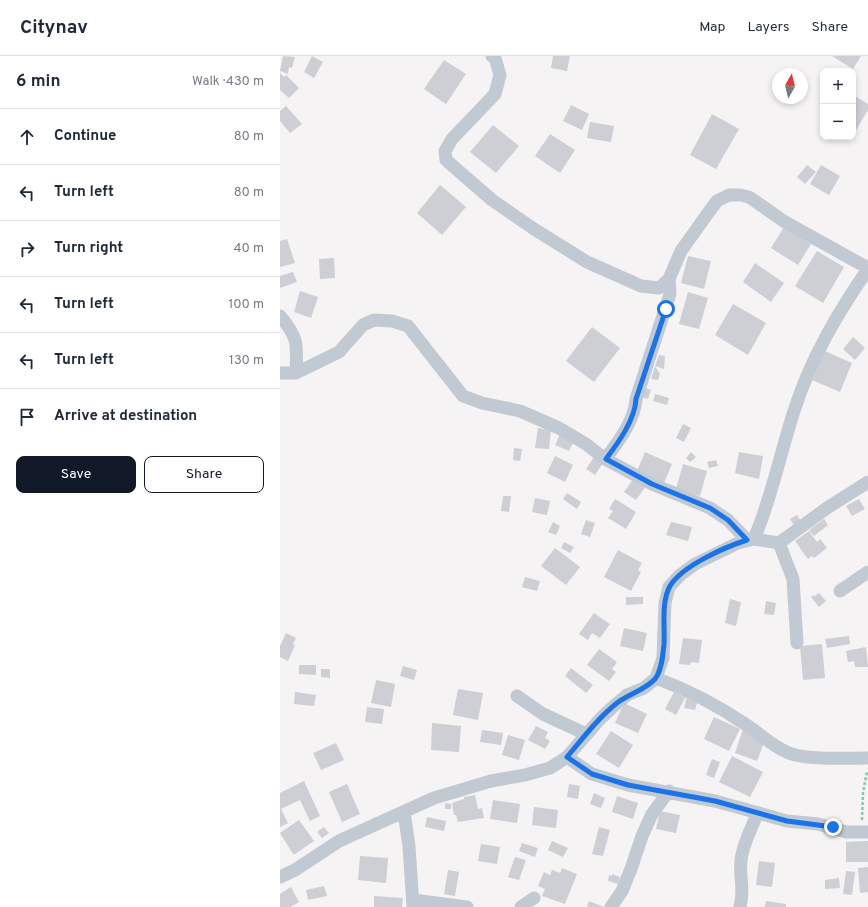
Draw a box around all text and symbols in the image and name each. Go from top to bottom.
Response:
text: Citynav [20,16,88,40]
text: Map [699,19,725,36]
text: Layers [747,19,789,36]
text: Share [811,19,848,36]
north arrow [772,68,808,104]
map controls [820,68,856,140]
button: + [820,68,856,104]
text: 6 min [16,71,60,93]
text: Walk · 430 m [192,74,264,90]
button: − [820,104,856,140]
icon: ahead [16,126,38,148]
text: Continue [54,127,116,146]
text: 80 m [234,129,264,145]
icon: left [16,182,38,204]
text: Turn left [54,183,114,202]
text: 80 m [234,185,264,201]
icon: right [16,238,38,260]
text: Turn right [54,239,123,258]
text: 40 m [234,241,264,257]
icon: left [16,294,38,316]
text: Turn left [54,295,114,314]
text: 100 m [228,297,264,313]
route start [657,300,675,318]
icon: left [16,350,38,372]
text: Turn left [54,351,114,370]
text: 130 m [229,353,264,369]
icon: arrive [16,406,38,428]
text: Arrive at destination [54,407,197,426]
button: Save [16,456,136,493]
button: Share [144,456,264,493]
route end [824,818,842,836]

